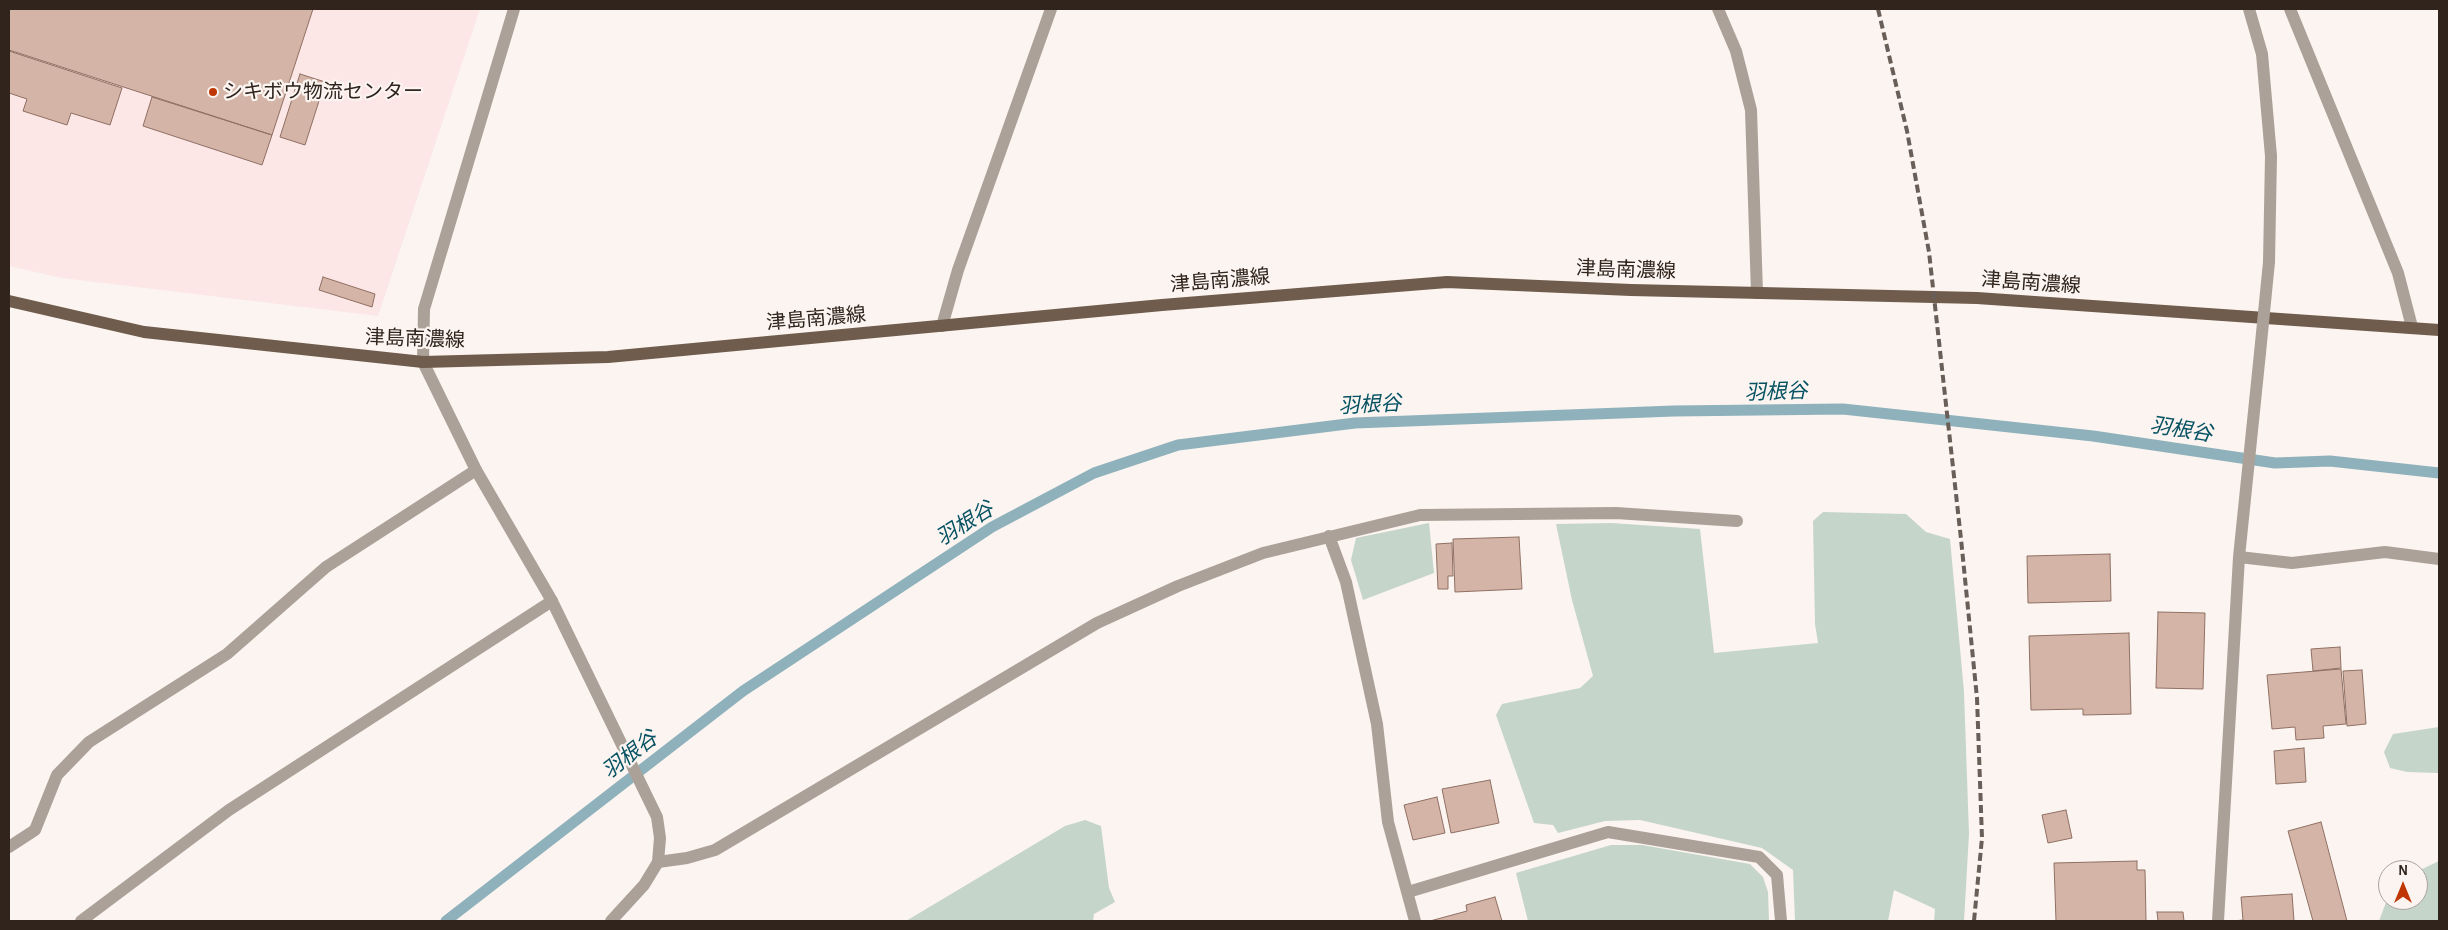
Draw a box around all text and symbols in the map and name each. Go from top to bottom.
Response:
place label: シキボウ物流センター [223,80,423,104]
marker: シキボウ物流センター [207,86,219,98]
street label: 津島南濃線 [1576,256,1676,284]
street label: 津島南濃線 [1169,265,1271,297]
street label: 津島南濃線 [1980,268,2082,298]
street label: 津島南濃線 [765,303,867,335]
street label: 津島南濃線 [365,325,465,353]
water label: 羽根谷 [1744,378,1808,406]
water label: 羽根谷 [1338,391,1402,419]
water label: 羽根谷 [2148,413,2214,447]
water label: 羽根谷 [932,497,998,551]
water label: 羽根谷 [597,726,663,784]
north arrow [2378,860,2428,910]
text: N [2398,864,2408,878]

